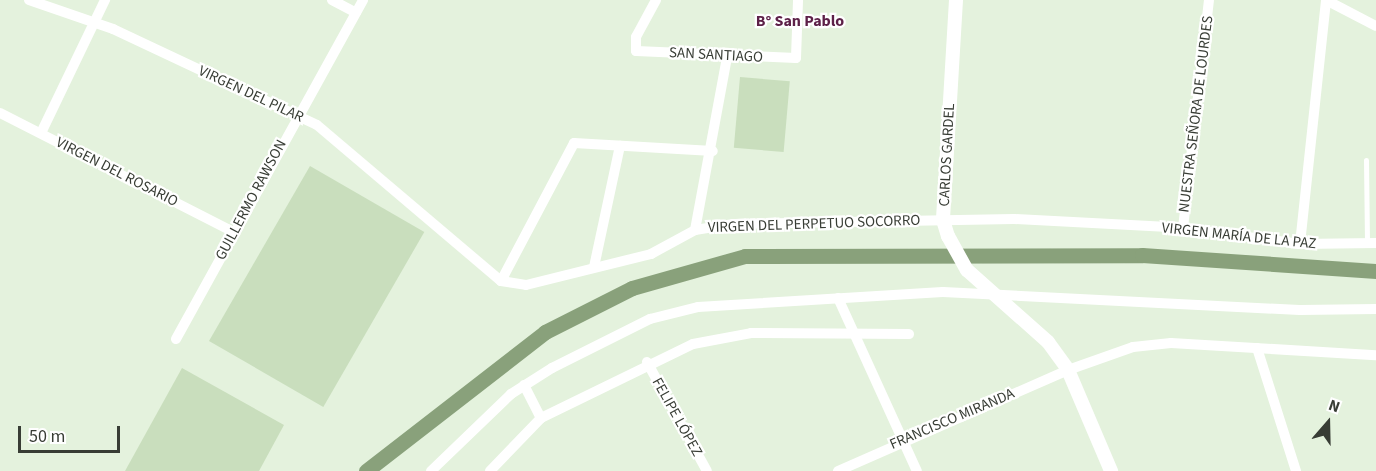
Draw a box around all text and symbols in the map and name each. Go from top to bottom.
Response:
district label: B° San Pablo [756,11,844,31]
street label: NUESTRA SEÑORA DE LOURDES [1175,15,1217,213]
street label: SAN SANTIAGO [669,44,763,66]
street label: VIRGEN DEL PILAR [196,62,306,126]
street label: CARLOS GARDEL [935,103,959,207]
street label: VIRGEN DEL ROSARIO [53,133,181,211]
street label: GUILLERMO RAWSON [212,137,290,263]
street label: VIRGEN DEL PERPETUO SOCORRO [707,211,921,237]
street label: VIRGEN MARÍA DE LA PAZ [1161,219,1317,253]
street label: FELIPE LÓPEZ [648,374,706,460]
street label: FRANCISCO MIRANDA [887,385,1017,453]
north arrow [1298,393,1358,453]
text: N [1325,394,1343,418]
scale bar [21,414,123,452]
text: 50 m [29,424,65,449]

